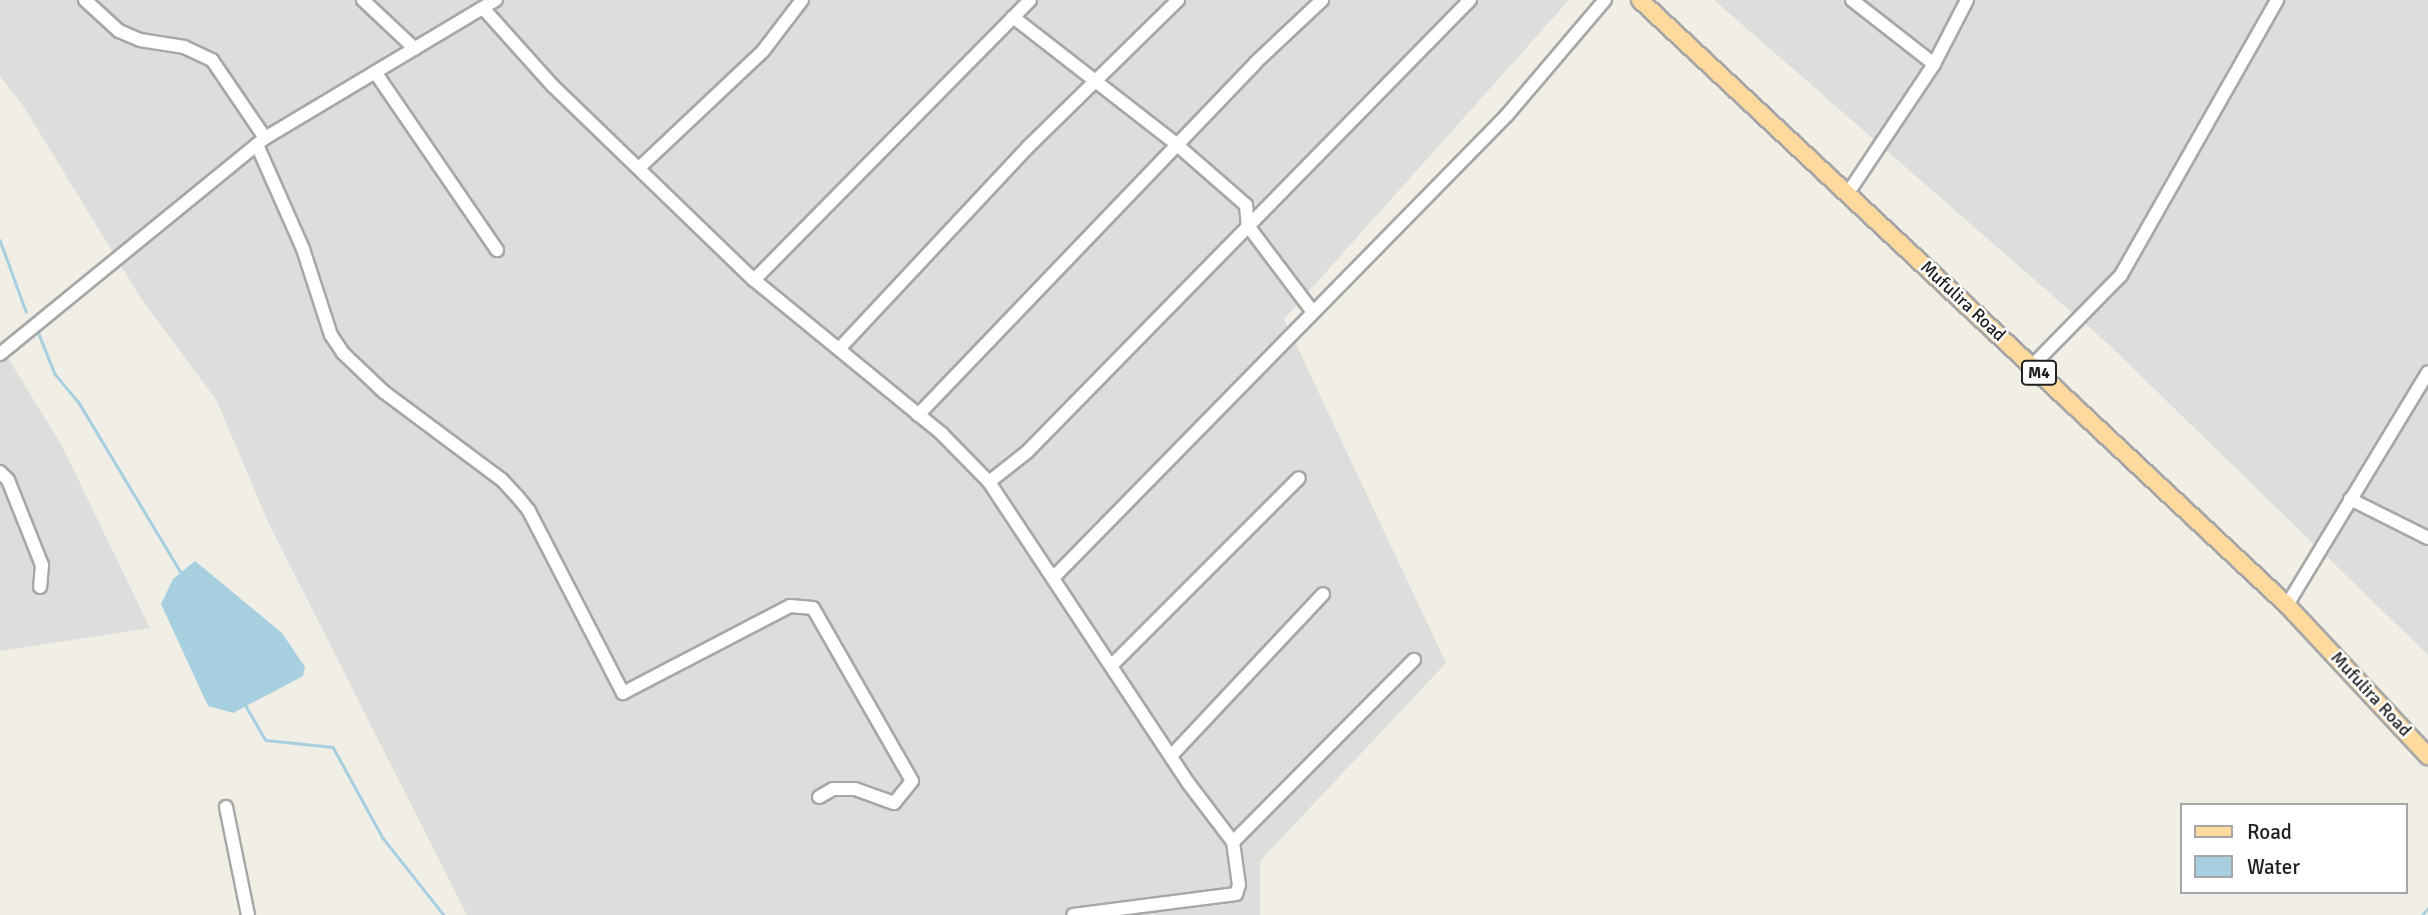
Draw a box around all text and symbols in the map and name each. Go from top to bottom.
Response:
street label: Mufulira Road [1916,256,2010,346]
road number: M4 [2020,360,2058,386]
street label: Mufulira Road [2326,647,2416,741]
legend [2180,803,2407,894]
text: Road [2247,819,2292,845]
text: Water [2247,854,2300,880]

